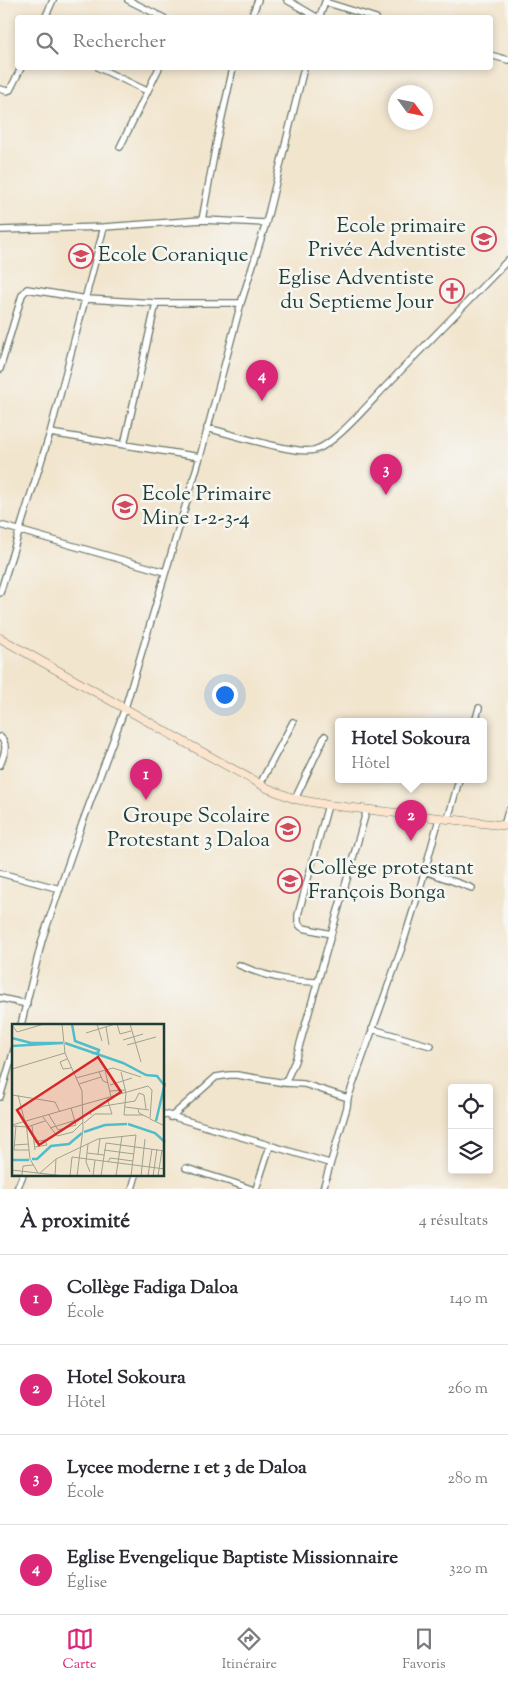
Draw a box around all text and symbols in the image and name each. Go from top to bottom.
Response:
search box [15,15,493,70]
icon: search [33,29,61,57]
text: Rechercher [73,29,166,56]
north arrow [388,85,433,130]
place label: Ecole primaire Privée Adventiste [308,212,466,266]
school or university icon: Ecole primaire Privée Adventiste [471,226,497,252]
place label: Ecole Coranique [98,241,249,271]
school or university icon: Ecole Coranique [68,243,94,269]
place label: Eglise Adventiste du Septieme Jour [278,264,434,318]
church icon: Eglise Adventiste du Septieme Jour [439,278,465,304]
pin: 4 [246,360,278,401]
pin: 3 [370,454,402,495]
place label: Ecole Primaire Mine 1-2-3-4 [142,480,271,534]
school or university icon: Ecole Primaire Mine 1-2-3-4 [112,494,138,520]
your location [212,682,238,708]
popup [335,718,487,783]
text: Hotel Sokoura [352,726,470,753]
text: Hôtel [352,753,390,776]
pin: 1 [130,759,162,800]
pin: 2 [395,800,427,841]
place label: Groupe Scolaire Protestant 3 Daloa [107,802,270,856]
school or university icon: Groupe Scolaire Protestant 3 Daloa [275,816,301,842]
place label: Collège protestant François Bonga [308,854,474,908]
school or university icon: Collège protestant François Bonga [277,868,303,894]
inset map [12,1024,165,1176]
map controls [448,1084,493,1174]
button: locate [448,1084,493,1129]
button: layers [448,1129,493,1174]
text: À proximité [20,1207,130,1237]
text: 4 résultats [419,1210,488,1233]
text: Collège Fadiga Daloa [67,1275,238,1302]
text: 1 [33,1288,39,1311]
text: 140 m [450,1288,488,1311]
text: École [67,1302,104,1325]
text: Hotel Sokoura [67,1365,186,1392]
text: 2 [32,1378,40,1401]
text: 260 m [447,1378,488,1401]
text: Hôtel [67,1392,106,1415]
text: Lycee moderne 1 et 3 de Daloa [67,1455,307,1482]
text: 3 [33,1468,39,1491]
text: 280 m [447,1468,488,1491]
text: École [67,1482,104,1505]
text: Eglise Evengelique Baptiste Missionnaire [67,1545,398,1572]
text: 4 [32,1558,40,1581]
text: 320 m [449,1558,488,1581]
text: Église [67,1572,107,1595]
tab: Carte [63,1625,97,1675]
tab: Itinéraire [222,1625,277,1675]
tab: Favoris [402,1625,445,1675]

